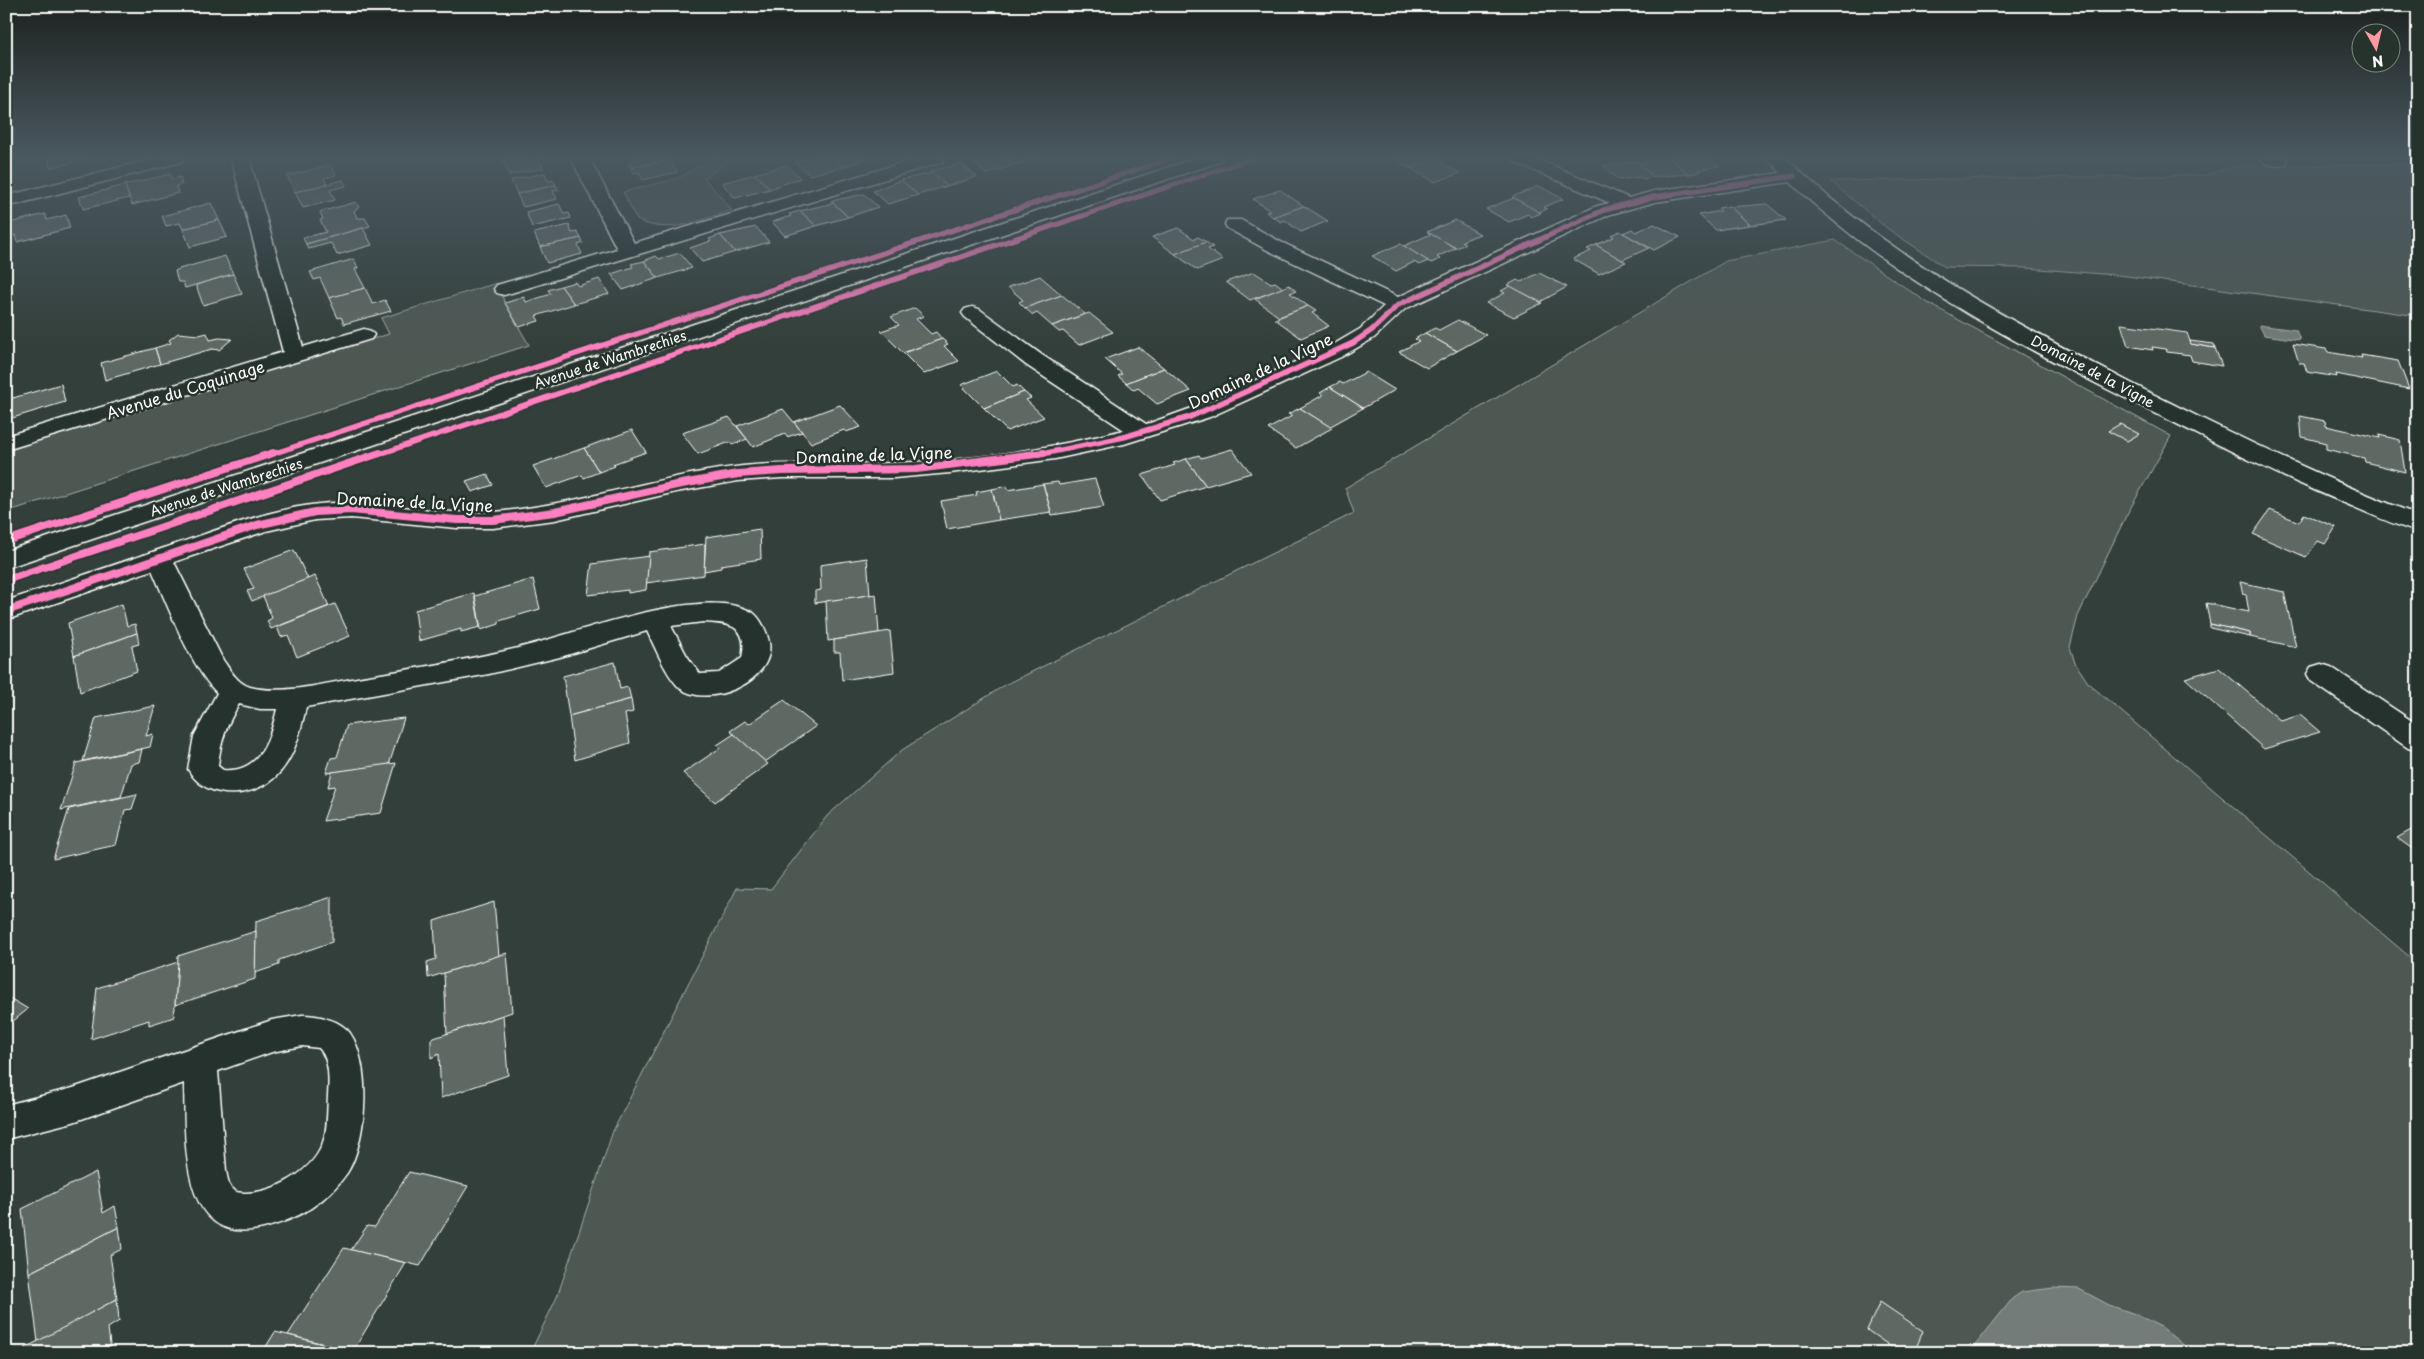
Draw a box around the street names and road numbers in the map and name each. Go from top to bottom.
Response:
street label: Avenue de Wambrechies [531,324,689,394]
street label: Domaine de la Vigne [1184,326,1336,414]
street label: Domaine de la Vigne [2027,330,2159,413]
street label: Avenue du Coquinage [103,354,267,424]
street label: Domaine de la Vigne [795,439,953,469]
street label: Avenue de Wambrechies [147,452,305,522]
street label: Domaine de la Vigne [336,485,494,517]

